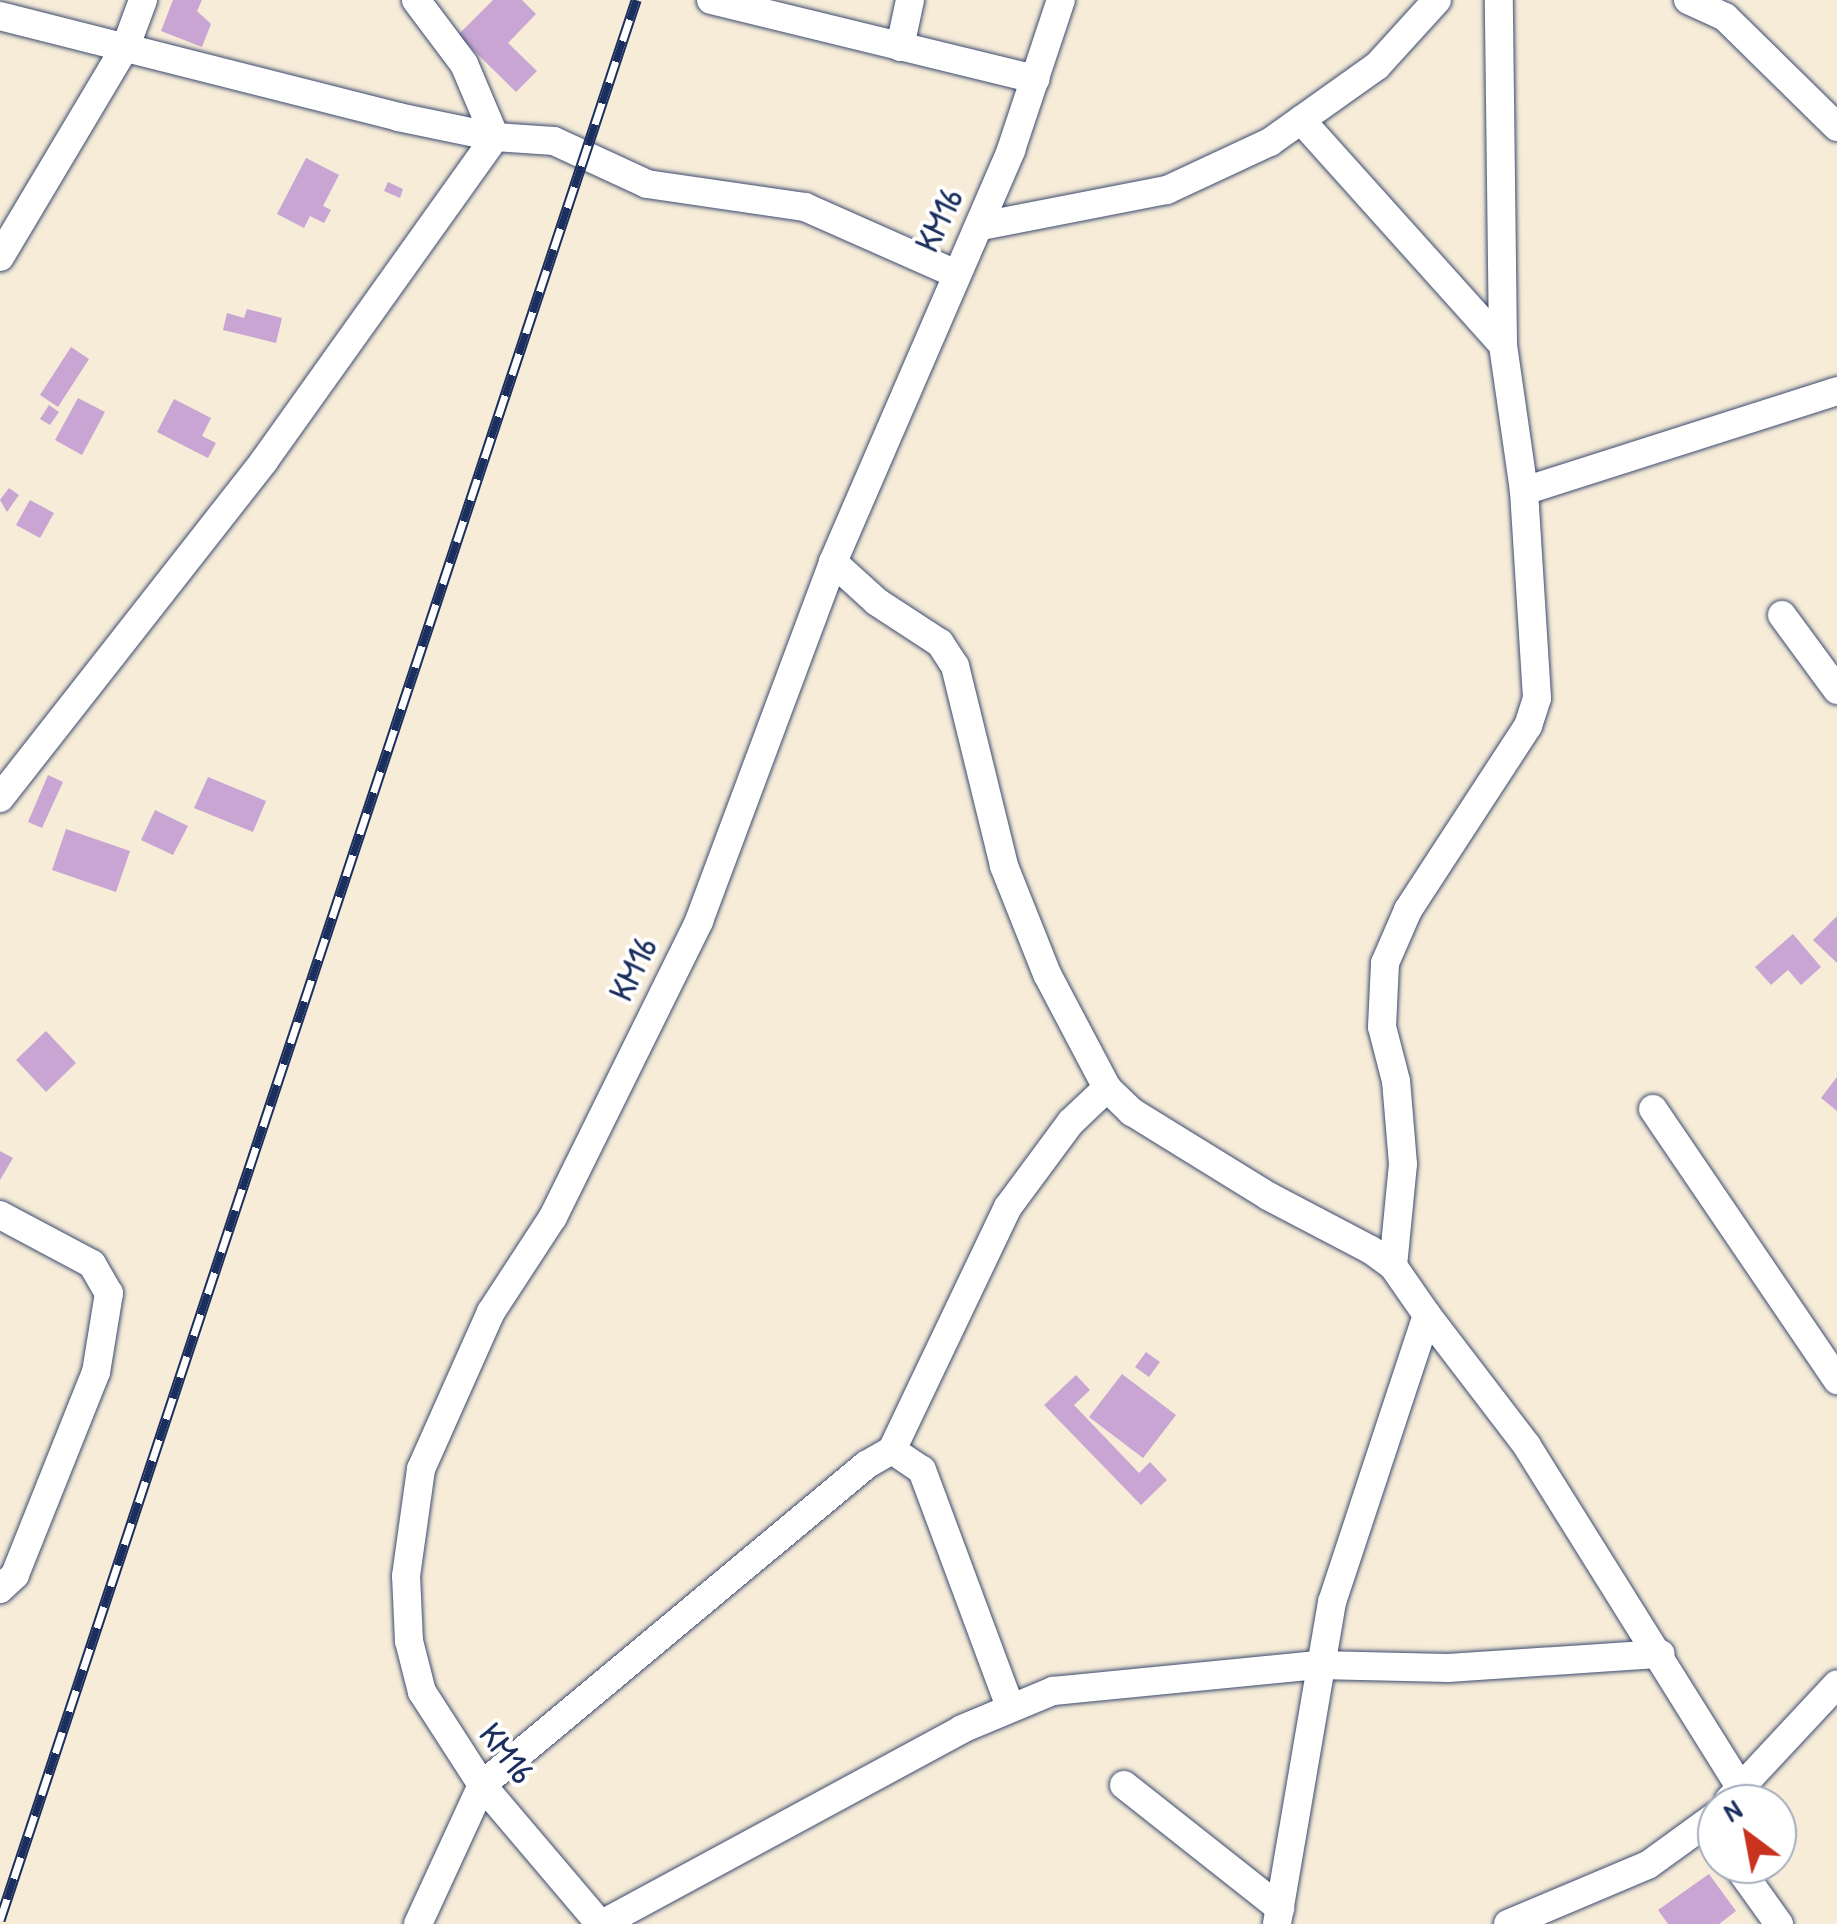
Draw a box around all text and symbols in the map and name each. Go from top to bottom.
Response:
street label: KM16 [906,181,972,259]
street label: KM16 [600,930,666,1008]
street label: KM16 [470,1714,544,1792]
north arrow [1697,1784,1797,1884]
text: N [1716,1790,1749,1830]

